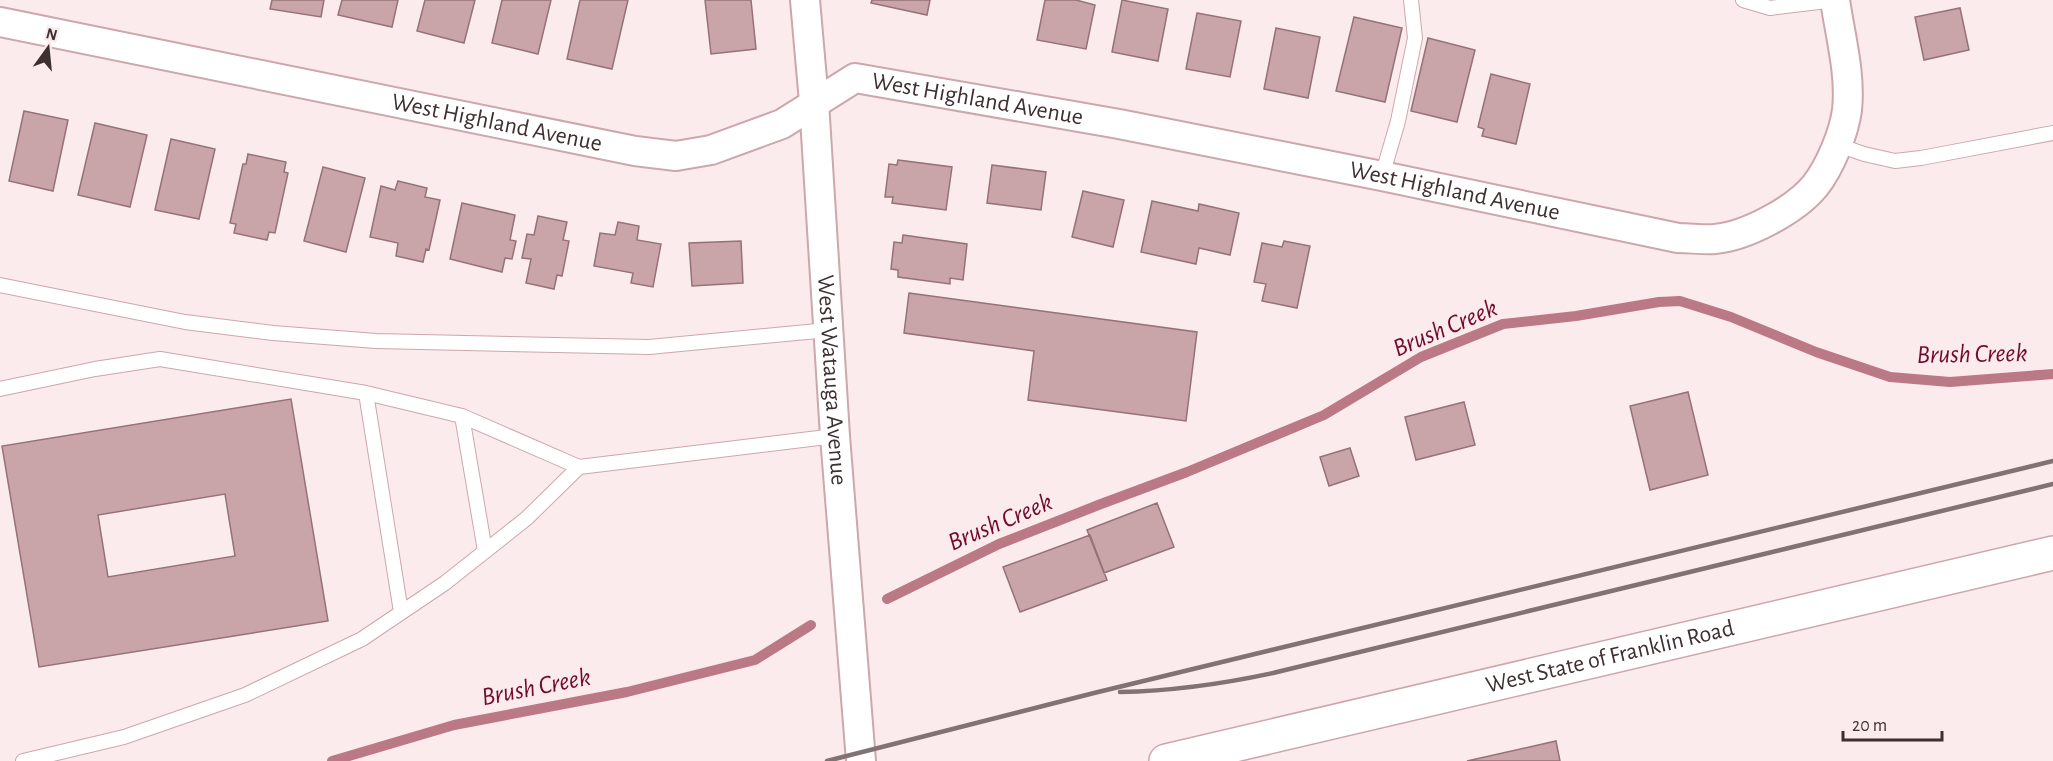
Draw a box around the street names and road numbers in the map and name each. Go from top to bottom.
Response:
street label: West Highland Avenue [870,69,1085,130]
street label: West Highland Avenue [390,90,604,156]
street label: West Highland Avenue [1348,158,1562,225]
street label: West Watauga Avenue [813,274,851,486]
street label: West State of Franklin Road [1484,616,1736,698]

